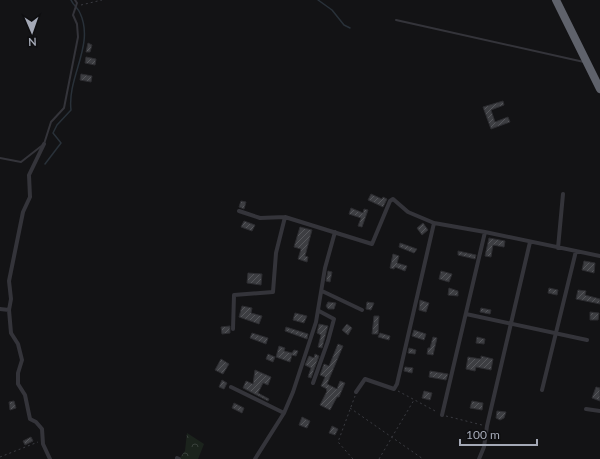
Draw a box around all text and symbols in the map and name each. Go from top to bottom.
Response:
north arrow [12,12,52,52]
text: N [28,36,37,49]
scale bar [460,421,537,447]
text: 100 m [466,427,500,442]

